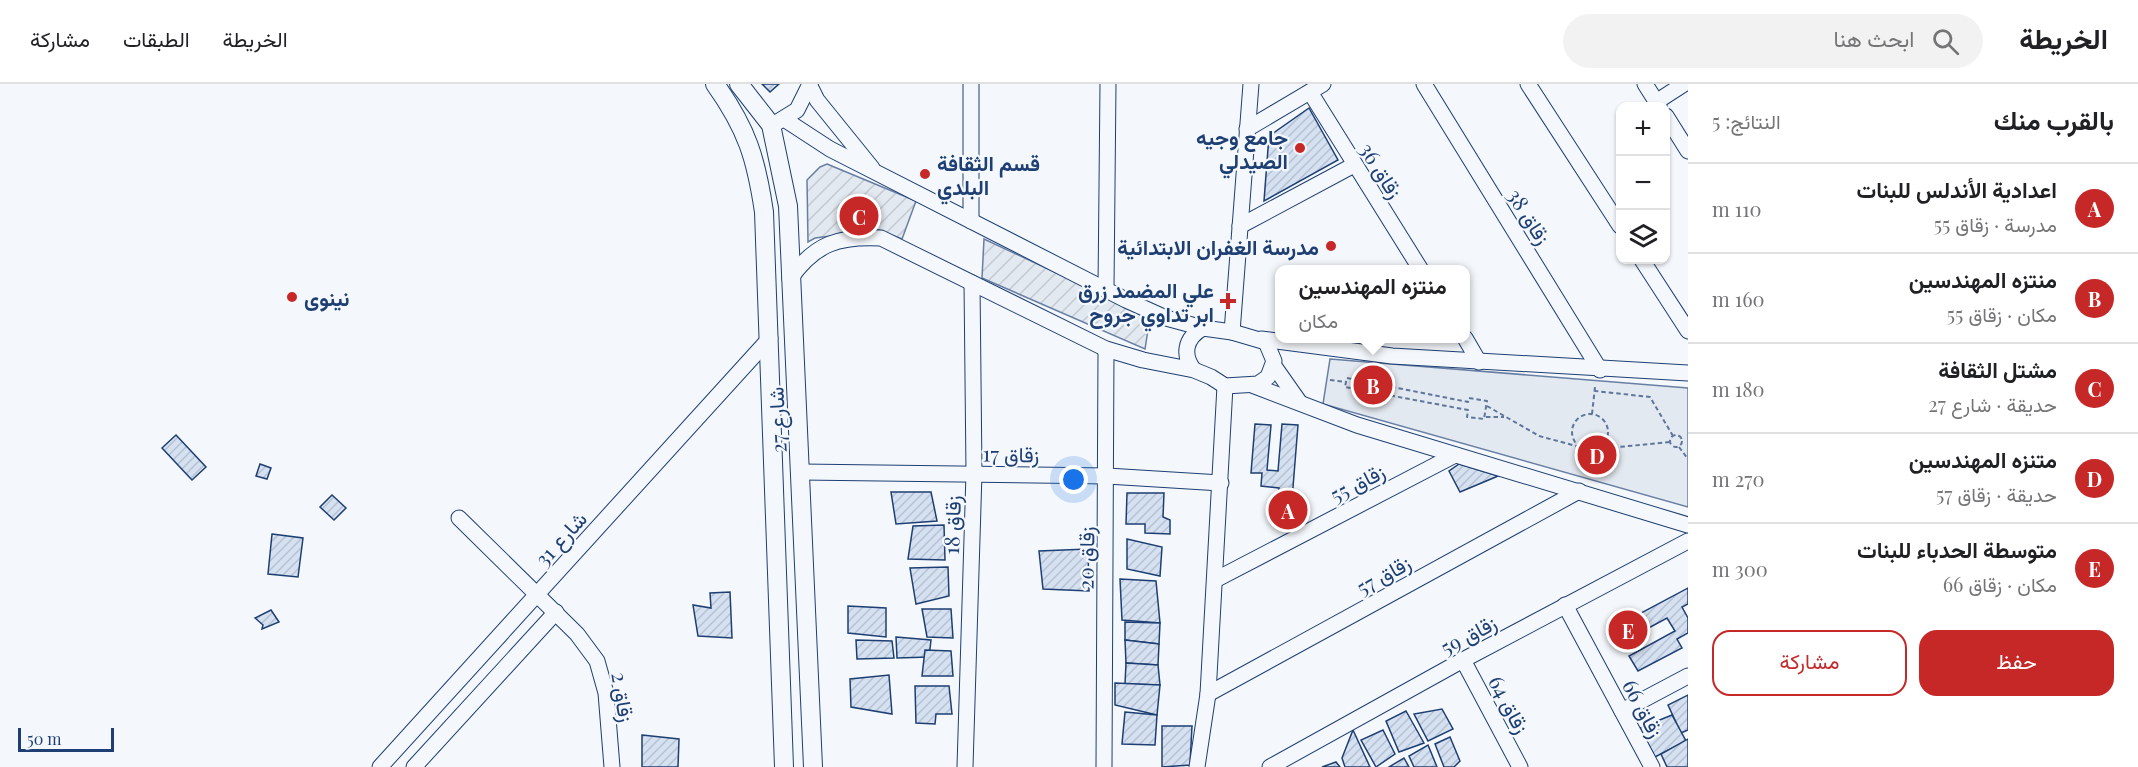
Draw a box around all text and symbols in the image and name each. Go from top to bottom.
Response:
search box [1563,14,1983,68]
text: الخريطة [2019,19,2108,56]
text: ابحث هنا [1833,23,1914,53]
text: مشاركة [30,24,90,52]
text: الطبقات [123,24,190,52]
text: الخريطة [223,24,288,52]
icon: search [1929,25,1962,58]
map controls [1616,102,1670,264]
button: + [1616,102,1670,156]
text: بالقرب منك [1994,102,2114,137]
text: النتائج: 5 [1712,107,1781,134]
place label: جامع وجيه الصيدلي [1196,122,1288,179]
street label: زقاق 36 [1353,137,1410,204]
marker: جامع وجيه الصيدلي [1293,141,1307,155]
place label: قسم الثقافة البلدي [937,148,1040,205]
button: − [1616,156,1670,210]
marker: قسم الثقافة البلدي [918,167,932,181]
text: اعدادية الأندلس للبنات [1856,174,2057,204]
street label: زقاق 38 [1501,183,1558,250]
pin: C [840,194,878,238]
text: 110 m [1712,195,1762,222]
text: A [2088,195,2101,222]
button: layers [1616,210,1670,264]
text: مدرسة · زقاق 55 [1934,210,2057,237]
place label: مدرسة الغفران الابتدائية [1117,232,1319,261]
marker: مدرسة الغفران الابتدائية [1324,239,1338,253]
text: منتزه المهندسين [1909,264,2057,294]
popup [1275,265,1470,343]
text: منتزه المهندسين [1298,270,1447,300]
place label: علي المضمد زرق ابر تداوي جروح [1078,275,1214,332]
place label: نينوى [304,283,350,312]
text: 160 m [1712,285,1765,312]
text: B [2088,285,2101,312]
marker: نينوى [285,290,299,304]
marker: علي المضمد زرق ابر تداوي جروح [1219,292,1237,310]
text: مكان · زقاق 55 [1947,300,2057,327]
text: مكان [1298,306,1338,333]
text: مشتل الثقافة [1938,354,2057,384]
pin: B [1354,362,1392,408]
text: 180 m [1712,375,1765,402]
text: C [2087,375,2102,402]
street label: شارع 27 [760,386,794,454]
text: حديقة · شارع 27 [1928,390,2057,417]
pin: D [1578,432,1616,478]
street label: زقاق 17 [982,439,1040,468]
text: متنزه المهندسين [1909,444,2057,474]
street label: زقاق 55 [1325,456,1390,509]
your location [1059,465,1088,494]
text: 270 m [1712,465,1764,492]
text: D [2087,465,2102,492]
text: حديقة · زقاق 57 [1936,480,2057,507]
pin: A [1268,488,1308,532]
street label: زقاق 18 [936,495,967,555]
street label: شارع 31 [528,505,594,573]
street label: زقاق 20 [1070,526,1101,590]
text: متوسطة الحدباء للبنات [1857,534,2057,564]
street label: زقاق 57 [1351,548,1416,601]
text: 300 m [1712,555,1768,582]
text: E [2088,555,2101,582]
text: مكان · زقاق 66 [1943,570,2057,597]
street label: زقاق 59 [1435,608,1502,661]
pin: E [1608,608,1648,652]
button: مشاركة [1712,630,1907,696]
button: حفظ [1919,630,2114,696]
street label: زقاق 2 [605,670,642,724]
street label: زقاق 64 [1482,670,1537,738]
street label: زقاق 66 [1616,674,1671,743]
scale bar [18,725,114,752]
text: 50 m [27,728,61,749]

